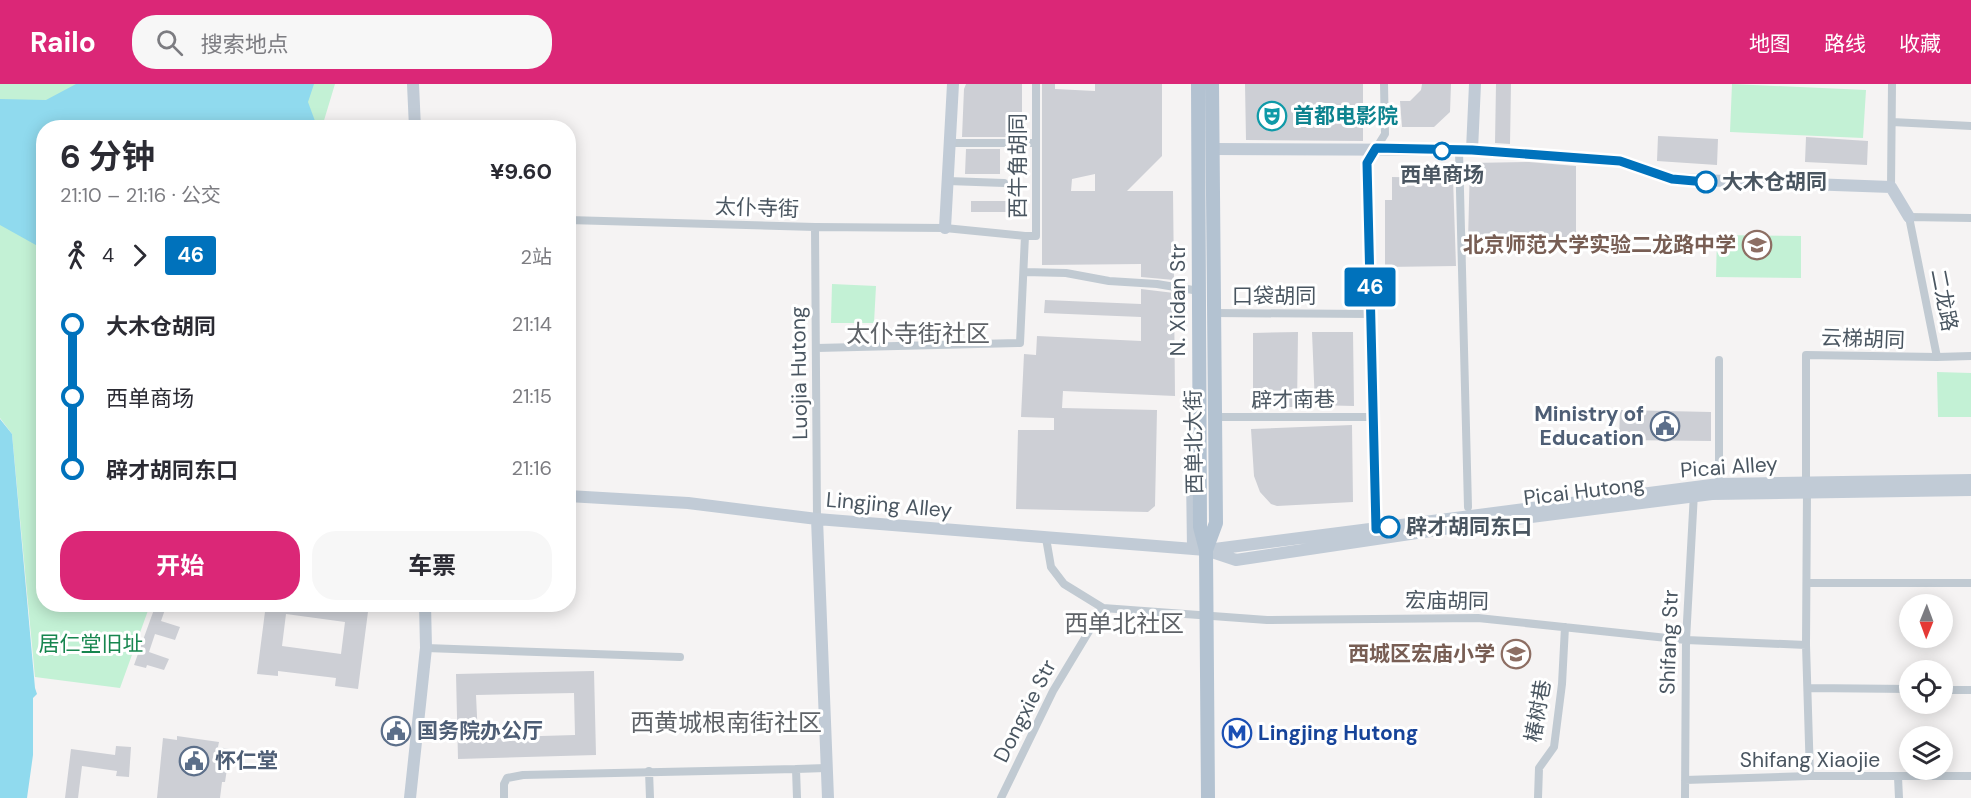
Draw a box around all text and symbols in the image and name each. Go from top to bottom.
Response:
search box [132,15,552,69]
text: Railo [30,24,96,61]
icon: search [153,26,186,59]
text: 搜索地点 [201,30,289,59]
text: 地图 [1749,30,1791,58]
text: 路线 [1824,30,1866,58]
text: 收藏 [1899,30,1941,58]
theatre icon: 首都电影院 [1256,100,1288,132]
place label: 首都电影院 [1293,102,1398,130]
street label: 西牛角胡同 [1004,114,1032,219]
text: 6 分钟 [60,135,155,178]
marker: 西单商场 [1433,142,1451,160]
text: ¥9.60 [490,157,552,186]
place label: 西单商场 [1400,161,1484,189]
place label: 大木仓胡同 [1722,168,1827,196]
marker: 大木仓胡同 [1695,171,1717,193]
text: 21:10 – 21:16 · 公交 [60,182,221,208]
street label: 太仆寺街 [715,193,799,223]
school or university icon: 北京师范大学实验二龙路中学 [1741,229,1773,261]
place label: 北京师范大学实验二龙路中学 [1463,231,1736,259]
icon: walk [60,239,93,272]
icon: forward [123,239,156,272]
text: 46 [177,241,204,269]
text: 4 [102,242,114,268]
text: 2站 [520,244,552,270]
street label: N. Xidan Str [1164,244,1192,356]
street label: 二龙路 [1924,266,1964,334]
line badge: 46 [1343,268,1397,306]
text: 46 [1357,273,1383,301]
street label: 口袋胡同 [1232,282,1316,310]
street label: Luojia Hutong [784,306,814,440]
text: 21:14 [512,311,552,337]
text: 大木仓胡同 [106,312,216,341]
district label: 太仆寺街社区 [846,318,990,349]
street label: 云梯胡同 [1821,324,1905,354]
text: 21:15 [512,383,552,409]
text: 西单商场 [106,384,194,413]
street label: 辟才南巷 [1251,385,1335,415]
street label: 西单北大街 [1179,389,1209,495]
place label: Ministry of Education [1534,400,1644,452]
public building icon: Ministry of Education [1649,410,1681,442]
street label: Picai Alley [1679,450,1779,484]
text: 21:16 [511,455,552,481]
text: 辟才胡同东口 [106,456,238,485]
street label: Picai Hutong [1522,470,1646,512]
street label: Lingjing Alley [825,486,953,524]
place label: 辟才胡同东口 [1406,513,1532,541]
marker: 辟才胡同东口 [1378,516,1400,538]
button: 开始 [60,531,300,600]
button: 车票 [312,531,552,600]
street label: 宏庙胡同 [1405,586,1489,616]
street label: Shifang Str [1653,589,1685,695]
north arrow [1899,594,1953,648]
map controls [1899,594,1953,780]
district label: 西单北社区 [1064,608,1184,639]
park label: 居仁堂旧址 [39,630,144,658]
school or university icon: 西城区宏庙小学 [1500,638,1532,670]
place label: 西城区宏庙小学 [1348,640,1495,668]
street label: Dongxie Str [987,655,1063,767]
button: locate [1899,660,1953,714]
street label: 椿树巷 [1519,678,1557,744]
district label: 西黄城根南街社区 [630,707,822,738]
public building icon: 国务院办公厅 [380,715,412,747]
place label: 国务院办公厅 [417,717,543,745]
metro station icon: Lingjing Hutong [1221,717,1253,749]
place label: Lingjing Hutong [1258,719,1418,747]
button: layers [1899,726,1953,780]
public building icon: 怀仁堂 [178,745,210,777]
street label: Shifang Xiaojie [1740,746,1880,774]
place label: 怀仁堂 [215,747,278,775]

